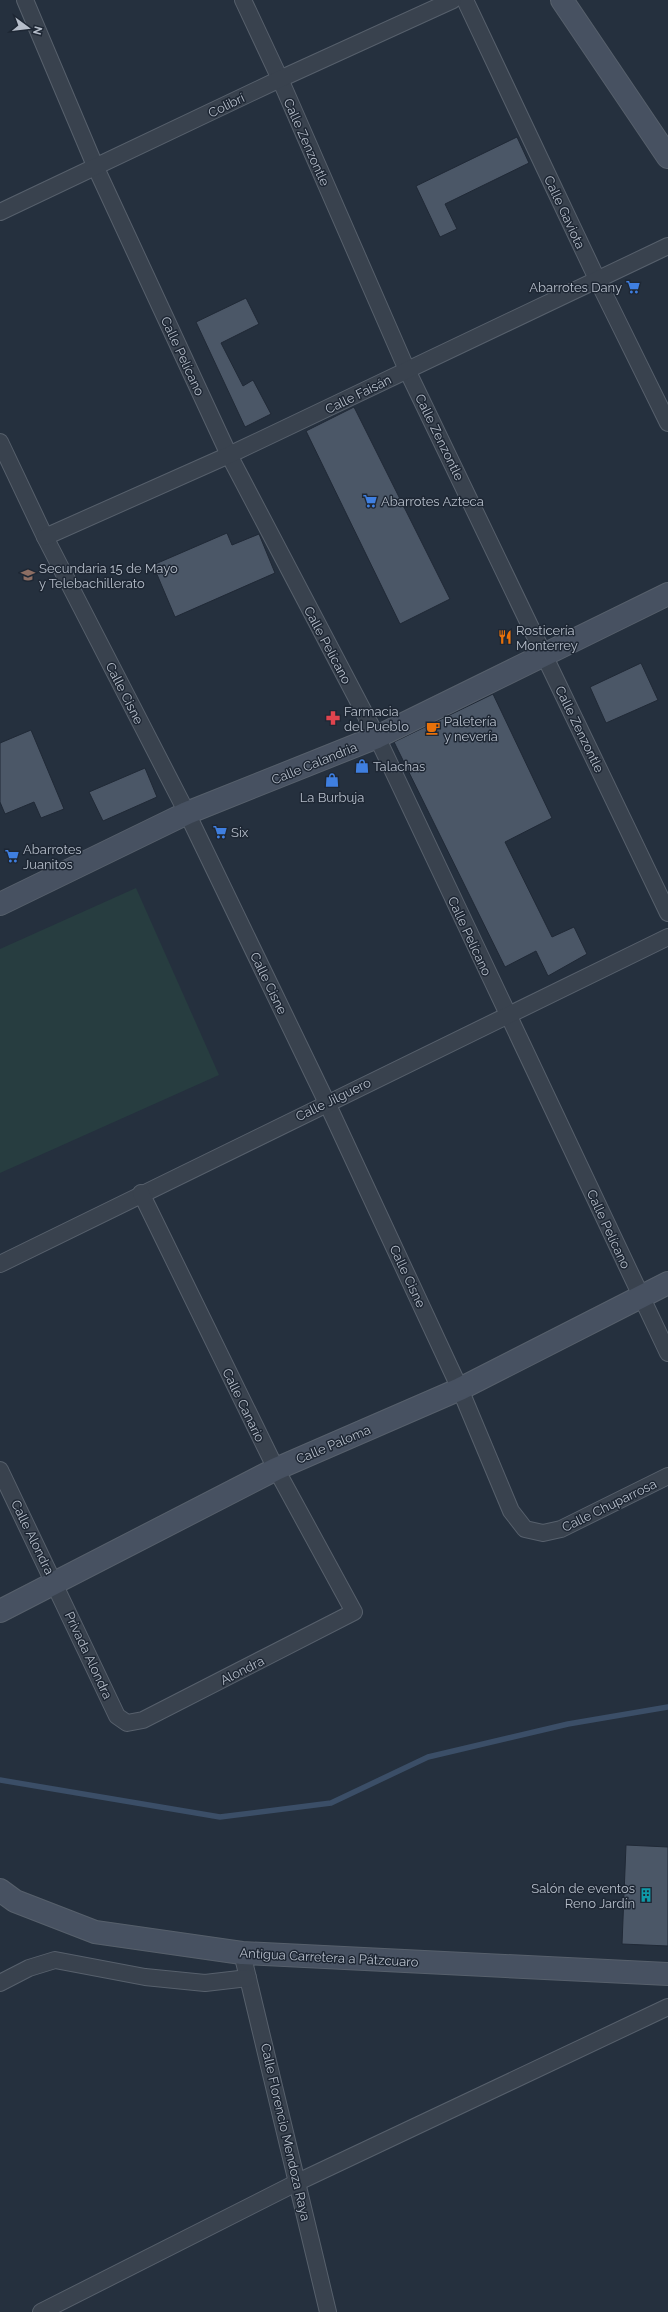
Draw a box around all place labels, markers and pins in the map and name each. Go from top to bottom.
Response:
supermarket icon: Abarrotes Dany [625,279,641,295]
place label: Abarrotes Dany [529,280,622,295]
supermarket icon: Abarrotes Azteca [362,493,378,509]
place label: Abarrotes Azteca [381,494,484,509]
place label: Secundaria 15 de Mayo y Telebachillerato [39,561,178,591]
school or university icon: Secundaria 15 de Mayo y Telebachillerato [20,567,36,583]
place label: Rosticería Monterrey [516,623,578,653]
restaurant icon: Rosticería Monterrey [497,629,513,645]
place label: Farmacia del Pueblo [344,704,409,734]
pharmacy icon: Farmacia del Pueblo [325,710,341,726]
place label: Paletería y nevería [444,714,498,744]
cafe icon: Paletería y nevería [425,720,441,736]
shop icon: Talachas [354,758,370,774]
place label: Talachas [373,759,425,774]
shop icon: La Burbuja [324,772,340,788]
place label: La Burbuja [300,790,364,805]
supermarket icon: Six [212,824,228,840]
place label: Six [231,825,249,840]
place label: Abarrotes Juanitos [23,842,82,872]
supermarket icon: Abarrotes Juanitos [4,848,20,864]
place label: Salón de eventos Reno Jardín [531,1881,635,1911]
building icon: Salón de eventos Reno Jardín [638,1887,654,1903]

